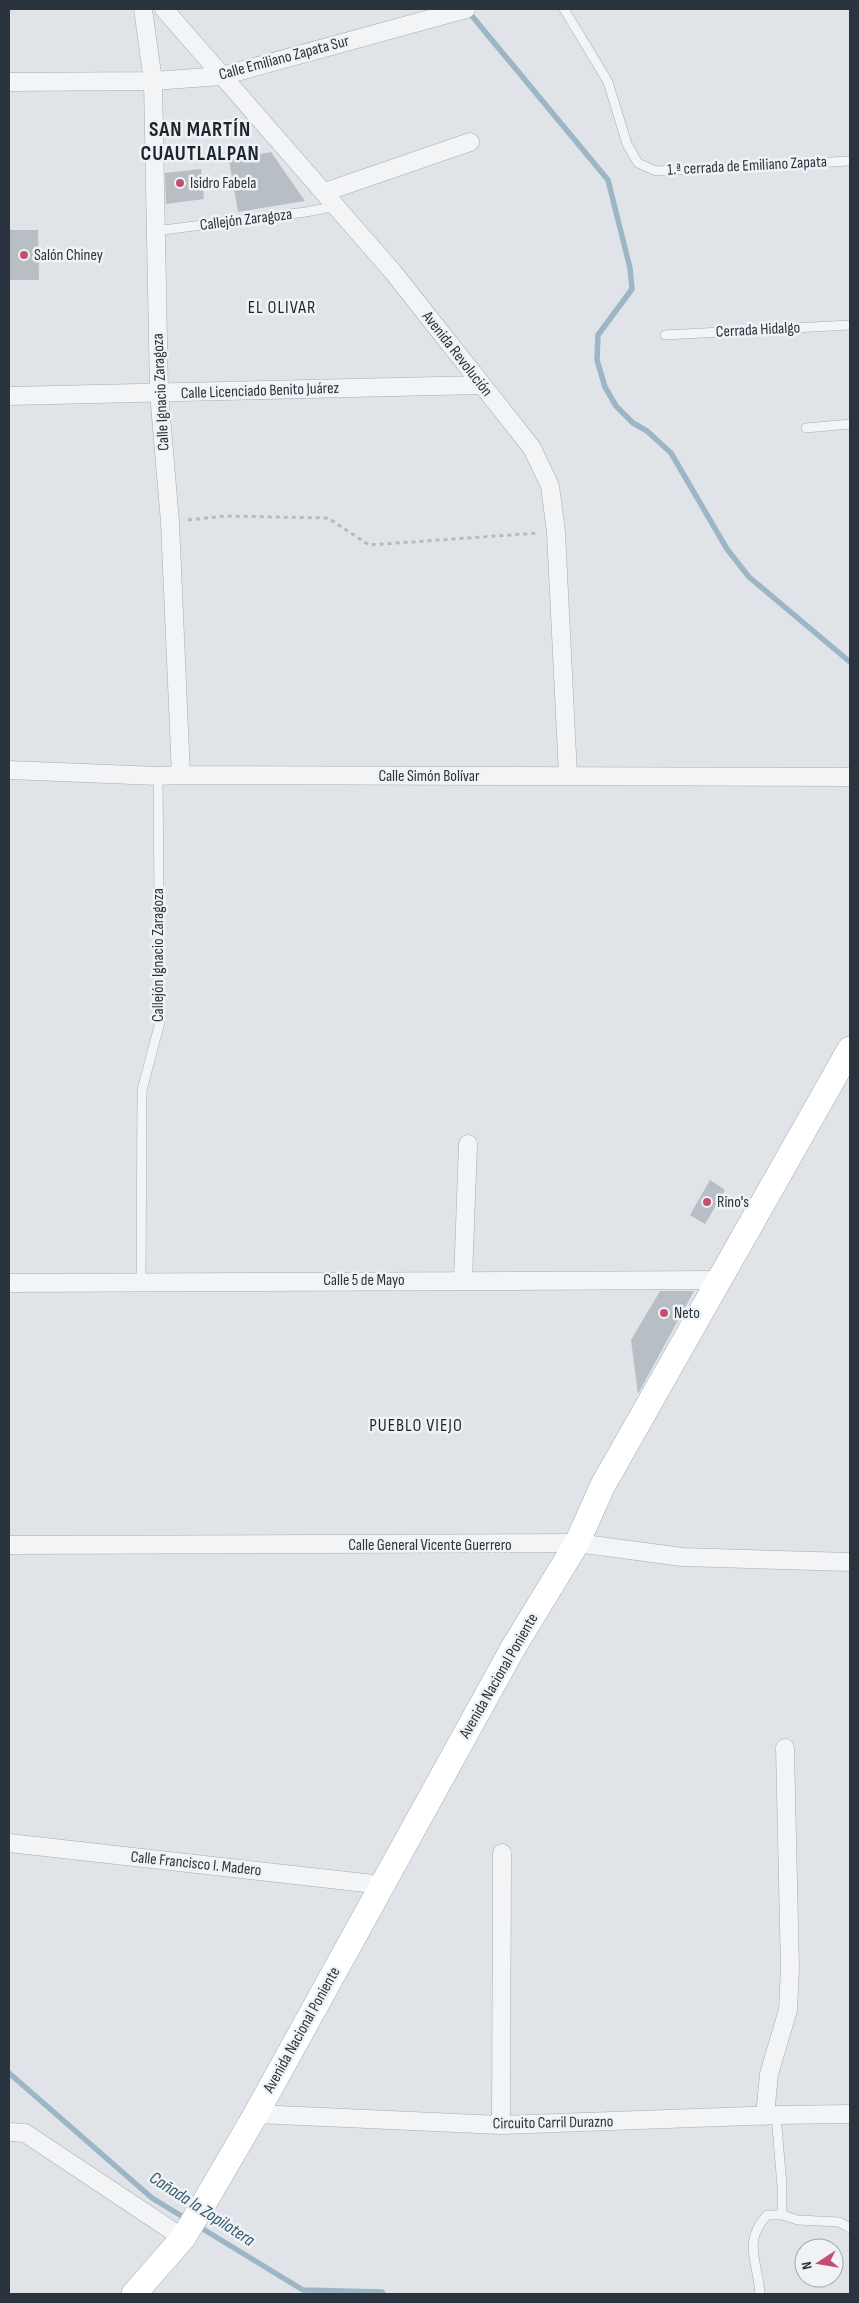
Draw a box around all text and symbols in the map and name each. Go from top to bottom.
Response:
street label: Calle Emiliano Zapata Sur [217,31,352,85]
district label: SAN MARTÍN CUAUTLALPAN [140,117,260,166]
street label: 1.ª cerrada de Emiliano Zapata [667,152,827,180]
place label: Isidro Fabela [190,174,256,193]
marker: Isidro Fabela [174,177,186,189]
street label: Callejón Zaragoza [199,205,293,235]
place label: Salón Chiney [34,246,103,265]
marker: Salón Chiney [18,249,30,261]
district label: EL OLIVAR [248,297,316,318]
street label: Avenida Revolución [417,307,496,400]
street label: Cerrada Hidalgo [715,318,801,342]
street label: Calle Ignacio Zaragoza [148,333,174,451]
street label: Calle Licenciado Benito Juárez [180,379,340,403]
street label: Calle Simón Bolívar [378,767,480,786]
street label: Callejón Ignacio Zaragoza [149,888,168,1022]
place label: Rino's [717,1193,749,1212]
marker: Rino's [701,1196,713,1208]
street label: Calle 5 de Mayo [323,1271,405,1290]
place label: Neto [674,1304,700,1323]
marker: Neto [658,1307,670,1319]
district label: PUEBLO VIEJO [369,1415,463,1436]
street label: Calle General Vicente Guerrero [348,1536,512,1555]
street label: Avenida Nacional Poniente [455,1610,542,1743]
street label: Calle Francisco I. Madero [130,1848,262,1880]
street label: Avenida Nacional Poniente [259,1964,344,2097]
street label: Circuito Carril Durazno [492,2112,614,2134]
water label: Cañada la Zopilotera [145,2167,259,2251]
north arrow [794,2238,844,2288]
text: N [798,2260,816,2271]

